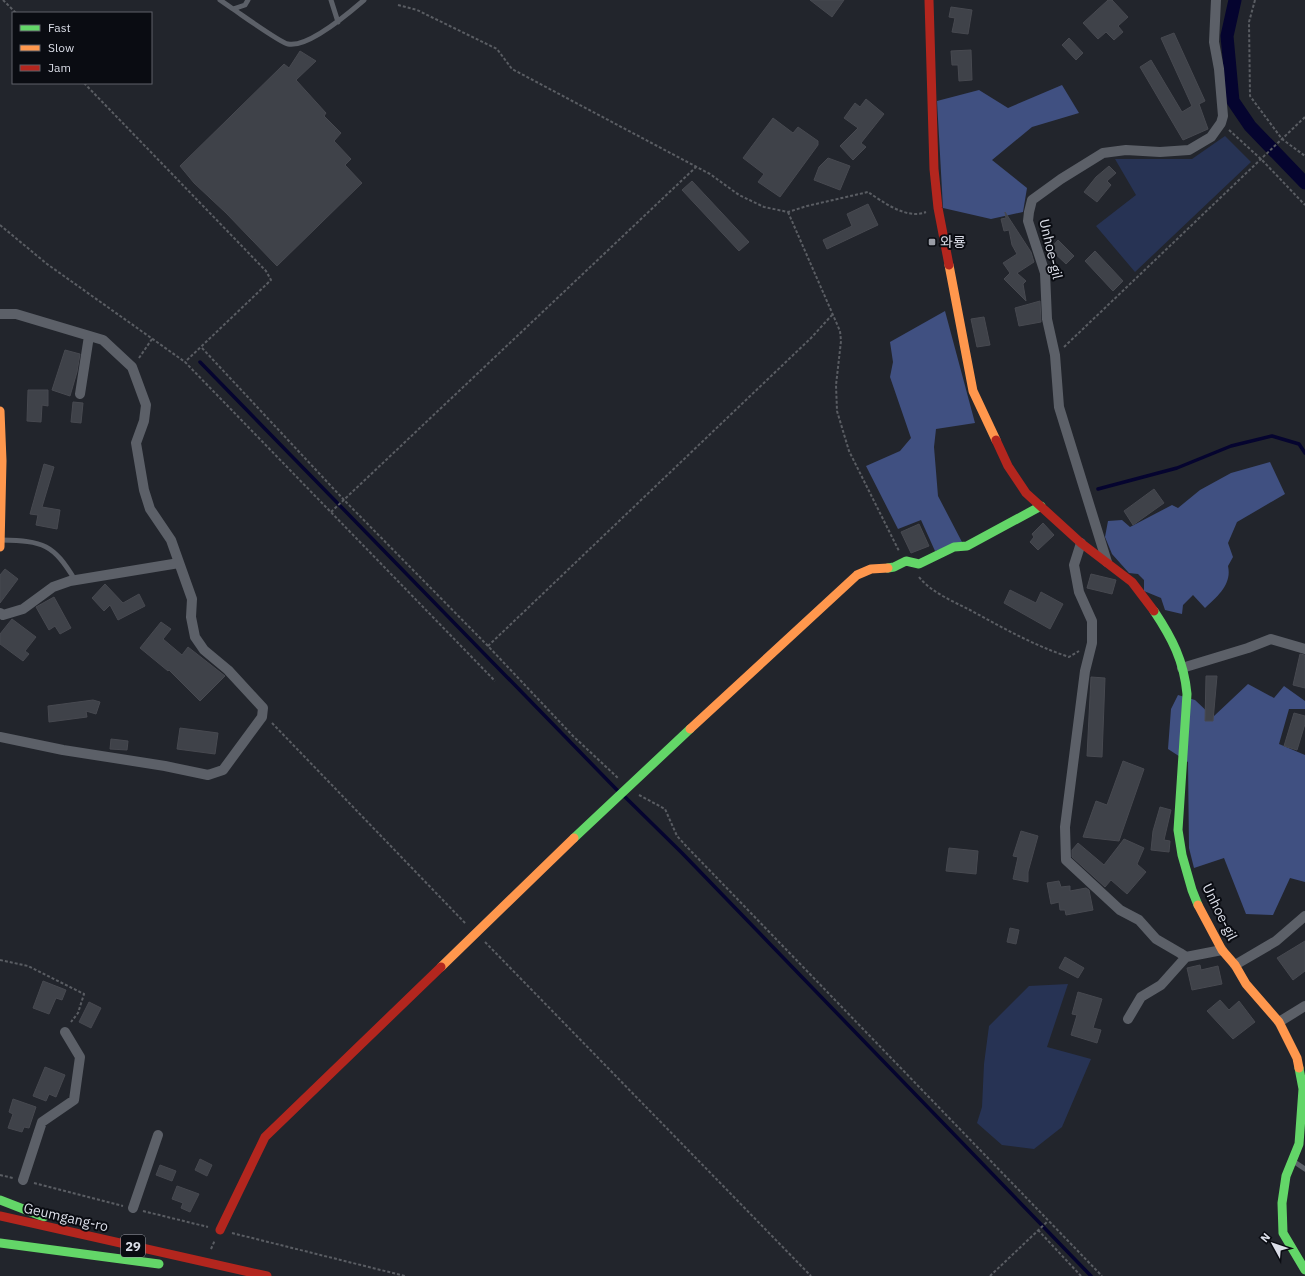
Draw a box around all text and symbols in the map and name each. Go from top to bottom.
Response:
legend [12,12,152,84]
text: Fast [48,20,71,35]
text: Slow [48,40,74,55]
text: Jam [48,60,71,75]
street label: Unhoe-gil [1035,217,1067,281]
place label: 와룡 [940,233,966,251]
marker: 와룡 [927,237,937,247]
street label: Unhoe-gil [1198,880,1242,944]
street label: Geumgang-ro [22,1199,110,1236]
north arrow [1253,1224,1293,1264]
text: N [1257,1230,1273,1245]
road number: 29 [121,1235,145,1257]

